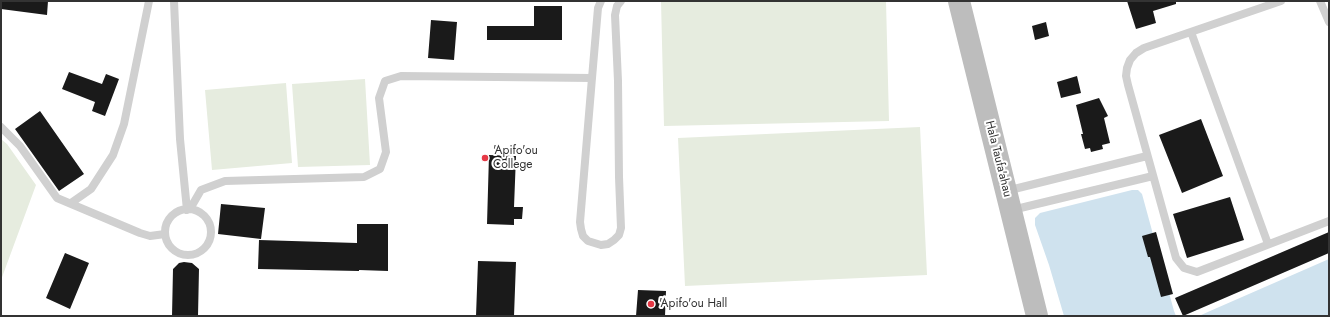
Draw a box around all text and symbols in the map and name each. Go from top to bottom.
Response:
street label: Hala Taufa'ahau [982,119,1014,199]
place label: 'Apifo'ou College [493,144,538,172]
marker: 'Apifo'ou College [480,153,490,163]
place label: 'Apifo'ou Hall [659,297,727,311]
marker: 'Apifo'ou Hall [646,299,656,309]

